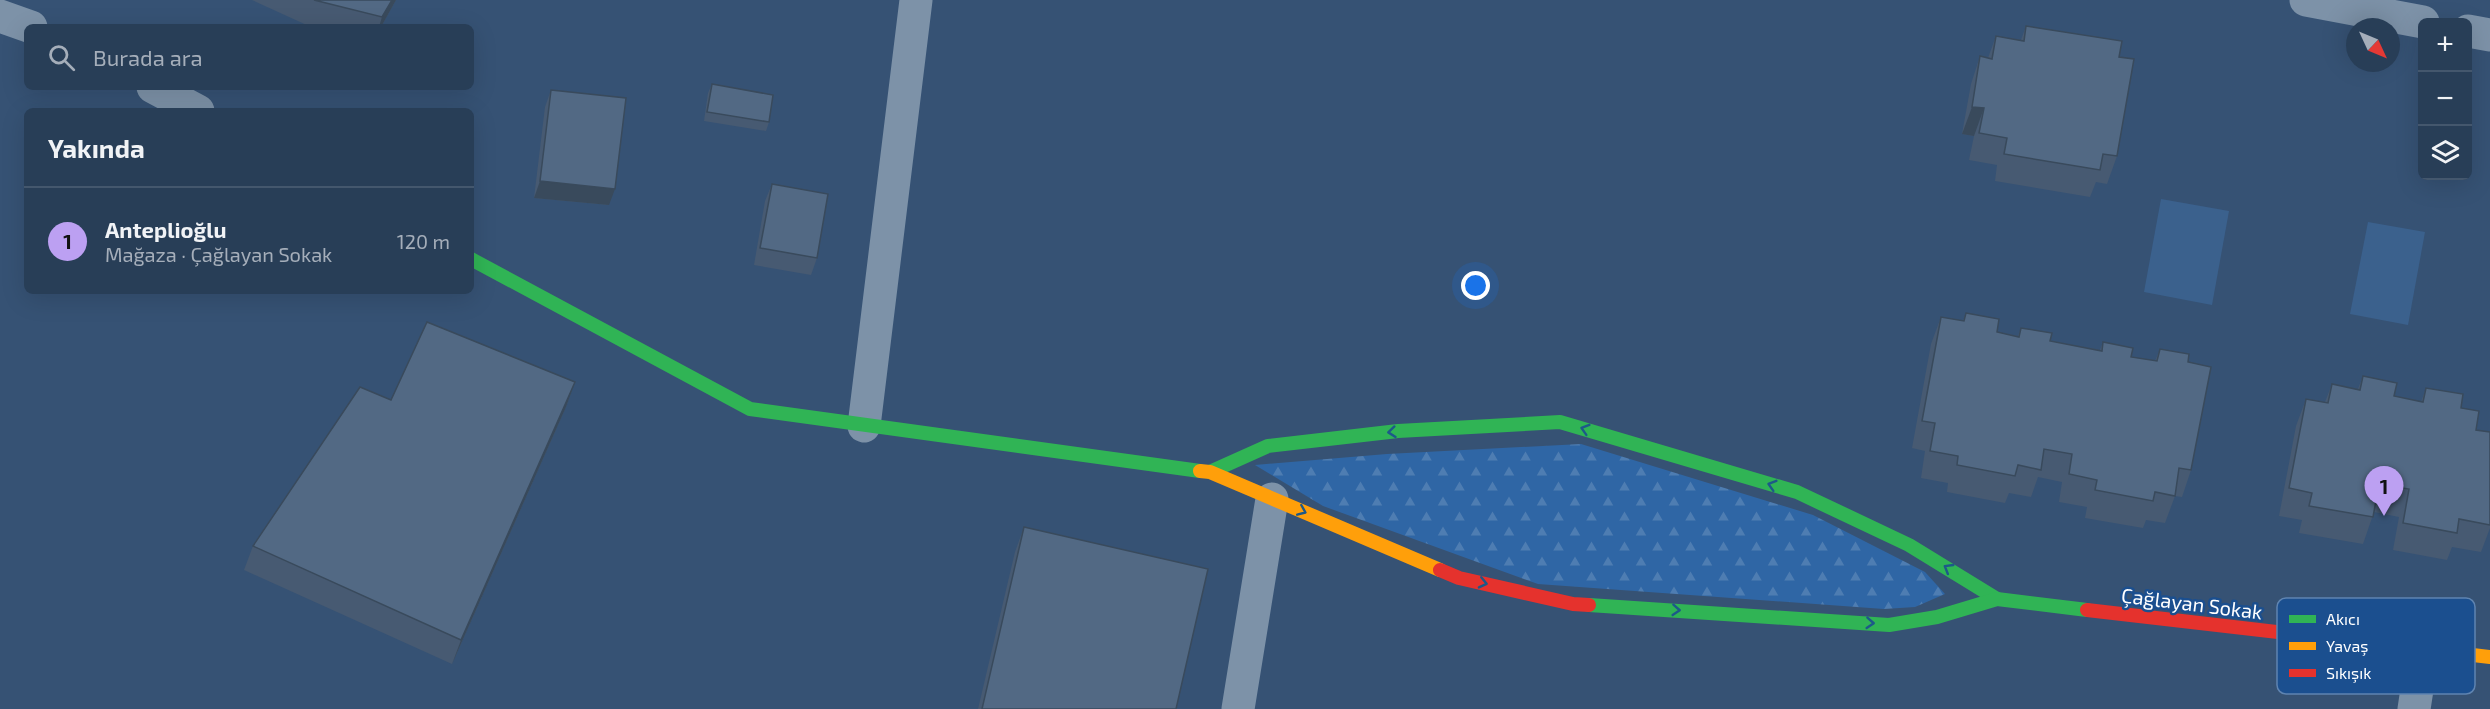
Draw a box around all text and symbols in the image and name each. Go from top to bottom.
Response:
north arrow [2346,18,2400,72]
map controls [2418,18,2472,180]
button: + [2418,18,2472,72]
search box [24,24,474,90]
icon: search [45,41,78,74]
text: Burada ara [93,44,203,70]
button: − [2418,72,2472,126]
button: layers [2418,126,2472,180]
text: Yakında [48,132,145,163]
text: Anteplioğlu [105,216,227,242]
text: 1 [63,229,72,253]
text: 120 m [397,229,450,253]
text: Mağaza · Çağlayan Sokak [105,242,332,266]
your location [1461,271,1490,300]
one-way arrow [1580,424,1591,436]
one-way arrow [1387,425,1396,438]
pin: 1 [2364,466,2404,516]
one-way arrow [1767,480,1778,492]
one-way arrow [1296,504,1307,516]
one-way arrow [1944,564,1954,576]
one-way arrow [1478,576,1488,589]
street label: Çağlayan Sokak [2120,582,2264,625]
legend [2277,598,2475,694]
one-way arrow [1671,604,1680,617]
text: Akıcı [2326,609,2360,628]
one-way arrow [1866,617,1875,630]
text: Yavaş [2326,636,2368,656]
text: Sıkışık [2326,663,2371,683]

